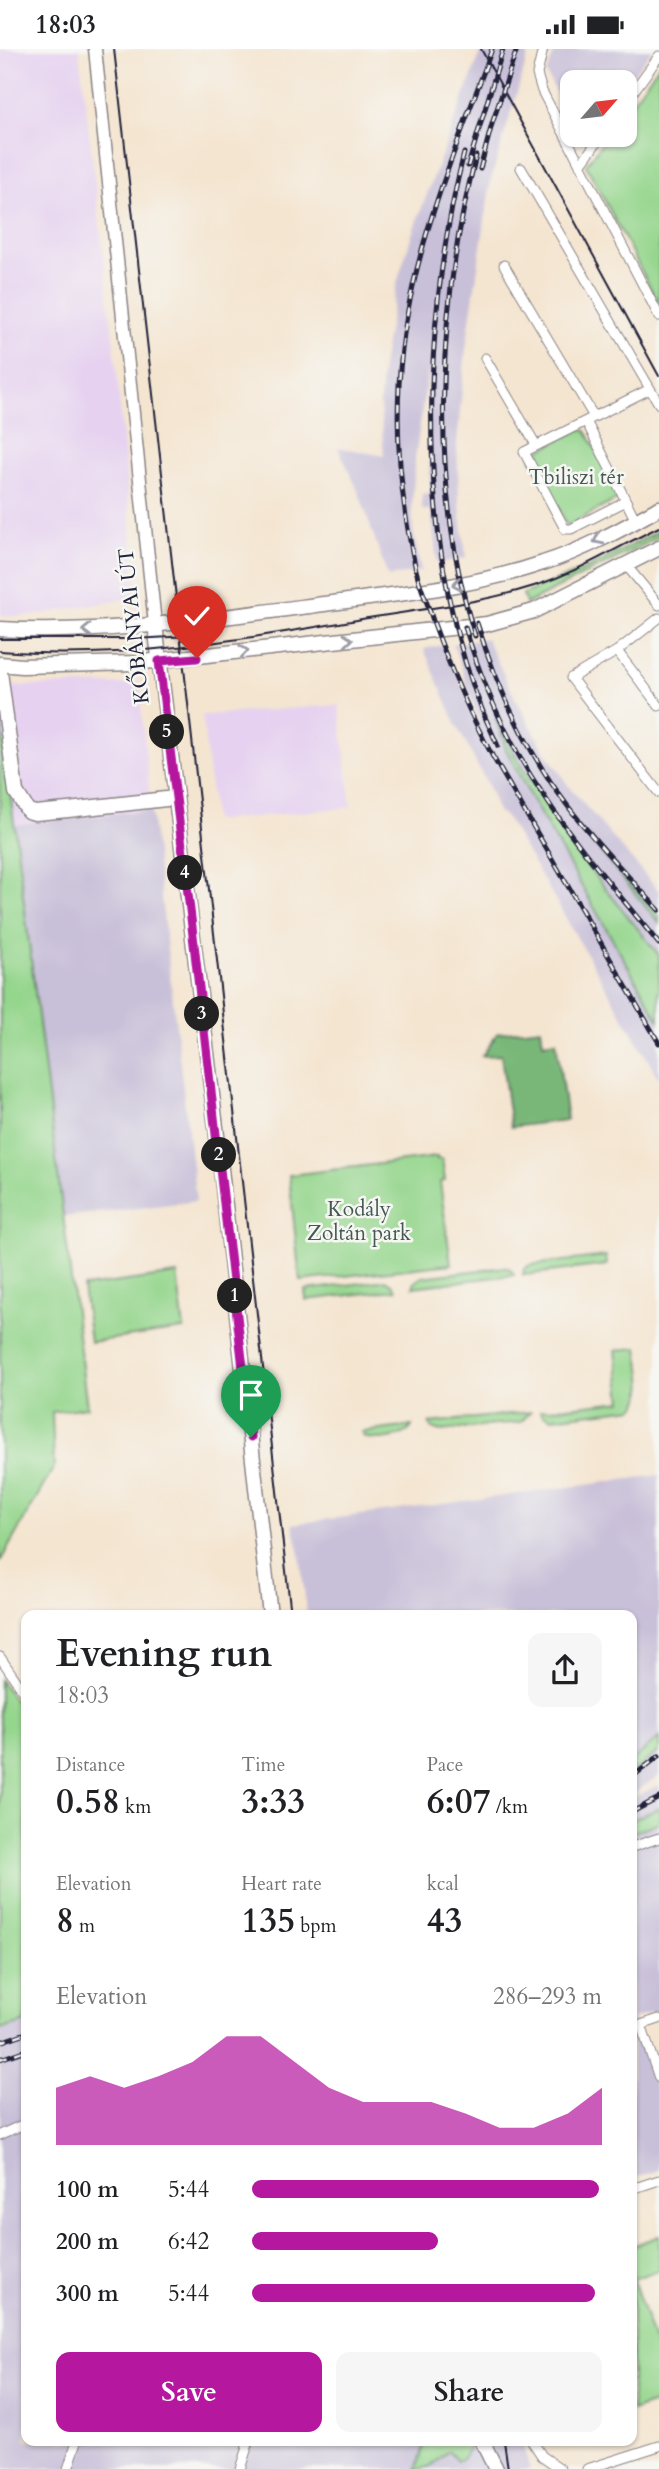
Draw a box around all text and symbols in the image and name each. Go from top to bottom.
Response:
text: 18:03 [35,7,96,42]
north arrow [560,70,637,147]
map controls [560,70,637,147]
park label: Tbiliszi tér [528,463,624,492]
one-way arrow [593,531,605,545]
street label: KŐBÁNYAI ÚT [110,546,157,706]
one-way arrow [451,576,462,591]
pin [167,586,227,658]
icon: check [178,597,216,635]
one-way arrow [82,622,92,638]
one-way arrow [342,632,354,647]
one-way arrow [238,644,250,659]
pin: 5 [150,715,184,749]
text: 5 [162,718,171,744]
pin: 4 [168,855,202,891]
text: 4 [180,859,189,885]
pin: 3 [184,997,220,1031]
text: 3 [197,1000,206,1026]
pin: 2 [202,1137,236,1173]
text: 2 [214,1141,223,1167]
park label: Kodály Zoltán park [307,1195,412,1248]
pin: 1 [218,1279,252,1313]
text: 1 [230,1282,239,1308]
pin [221,1365,281,1437]
icon: arrive [232,1376,270,1414]
text: Evening run [56,1628,272,1680]
button: share [528,1633,602,1707]
text: 18:03 [56,1680,109,1711]
text: Distance [56,1752,125,1778]
text: Time [241,1752,285,1778]
text: Pace [427,1752,463,1778]
text: 0.58 [56,1778,120,1826]
text: 3:33 [241,1778,305,1826]
text: 6:07 [427,1778,491,1826]
text: km [120,1794,151,1820]
text: /km [491,1794,528,1820]
text: Elevation [56,1871,131,1897]
text: Heart rate [241,1871,322,1897]
text: kcal [427,1871,459,1897]
text: 8 [56,1897,74,1945]
text: 135 [241,1897,295,1945]
text: 43 [427,1897,463,1945]
text: m [74,1913,95,1939]
text: bpm [295,1913,337,1939]
text: Elevation [56,1981,147,2012]
text: 286–293 m [493,1981,602,2012]
text: 100 m [56,2174,119,2205]
text: 5:44 [168,2174,209,2205]
text: 200 m [56,2226,119,2257]
text: 6:42 [168,2226,209,2257]
text: 300 m [56,2278,119,2309]
text: 5:44 [168,2278,209,2309]
button: Save [56,2352,322,2432]
button: Share [336,2352,602,2432]

